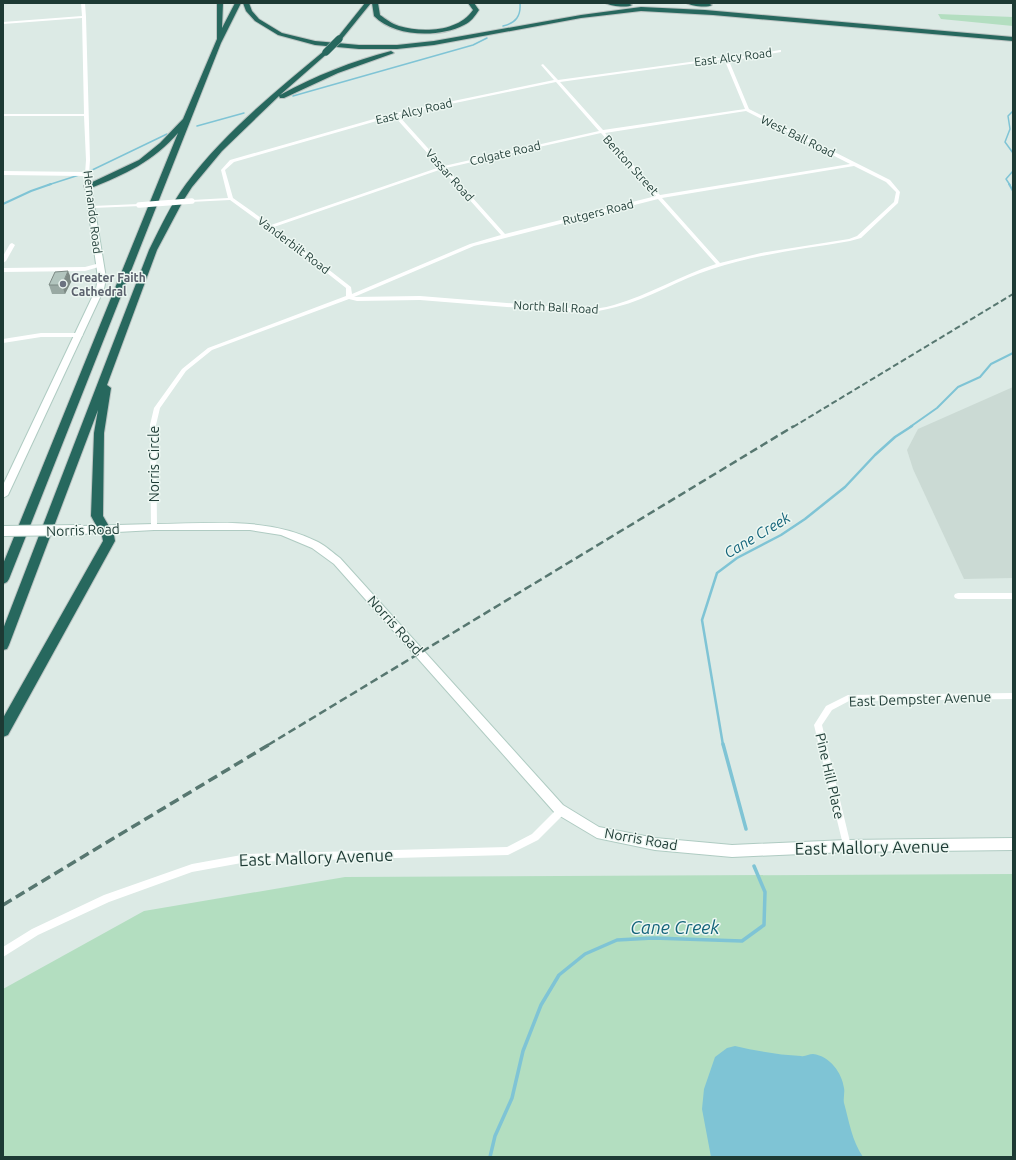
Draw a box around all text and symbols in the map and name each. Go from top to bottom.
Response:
street label: East Alcy Road [693,46,773,68]
street label: East Alcy Road [374,96,454,126]
street label: West Ball Road [759,112,837,160]
street label: Benton Street [601,132,661,198]
street label: Colgate Road [468,139,542,167]
street label: Vassar Road [423,146,477,204]
street label: Hernando Road [81,170,105,254]
street label: Rutgers Road [561,197,635,227]
street label: Vanderbilt Road [255,214,333,276]
place label: Greater Faith Cathedral [71,271,146,298]
marker: Greater Faith Cathedral [58,279,68,289]
street label: North Ball Road [513,298,599,316]
street label: Norris Circle [146,426,162,502]
water label: Cane Creek [721,508,794,561]
street label: Norris Road [46,521,120,539]
street label: Norris Road [364,592,426,658]
street label: East Dempster Avenue [848,689,992,709]
street label: Pine Hill Place [812,731,848,821]
street label: Norris Road [603,825,679,853]
street label: East Mallory Avenue [794,836,950,858]
street label: East Mallory Avenue [238,845,394,869]
water label: Cane Creek [630,917,720,937]

